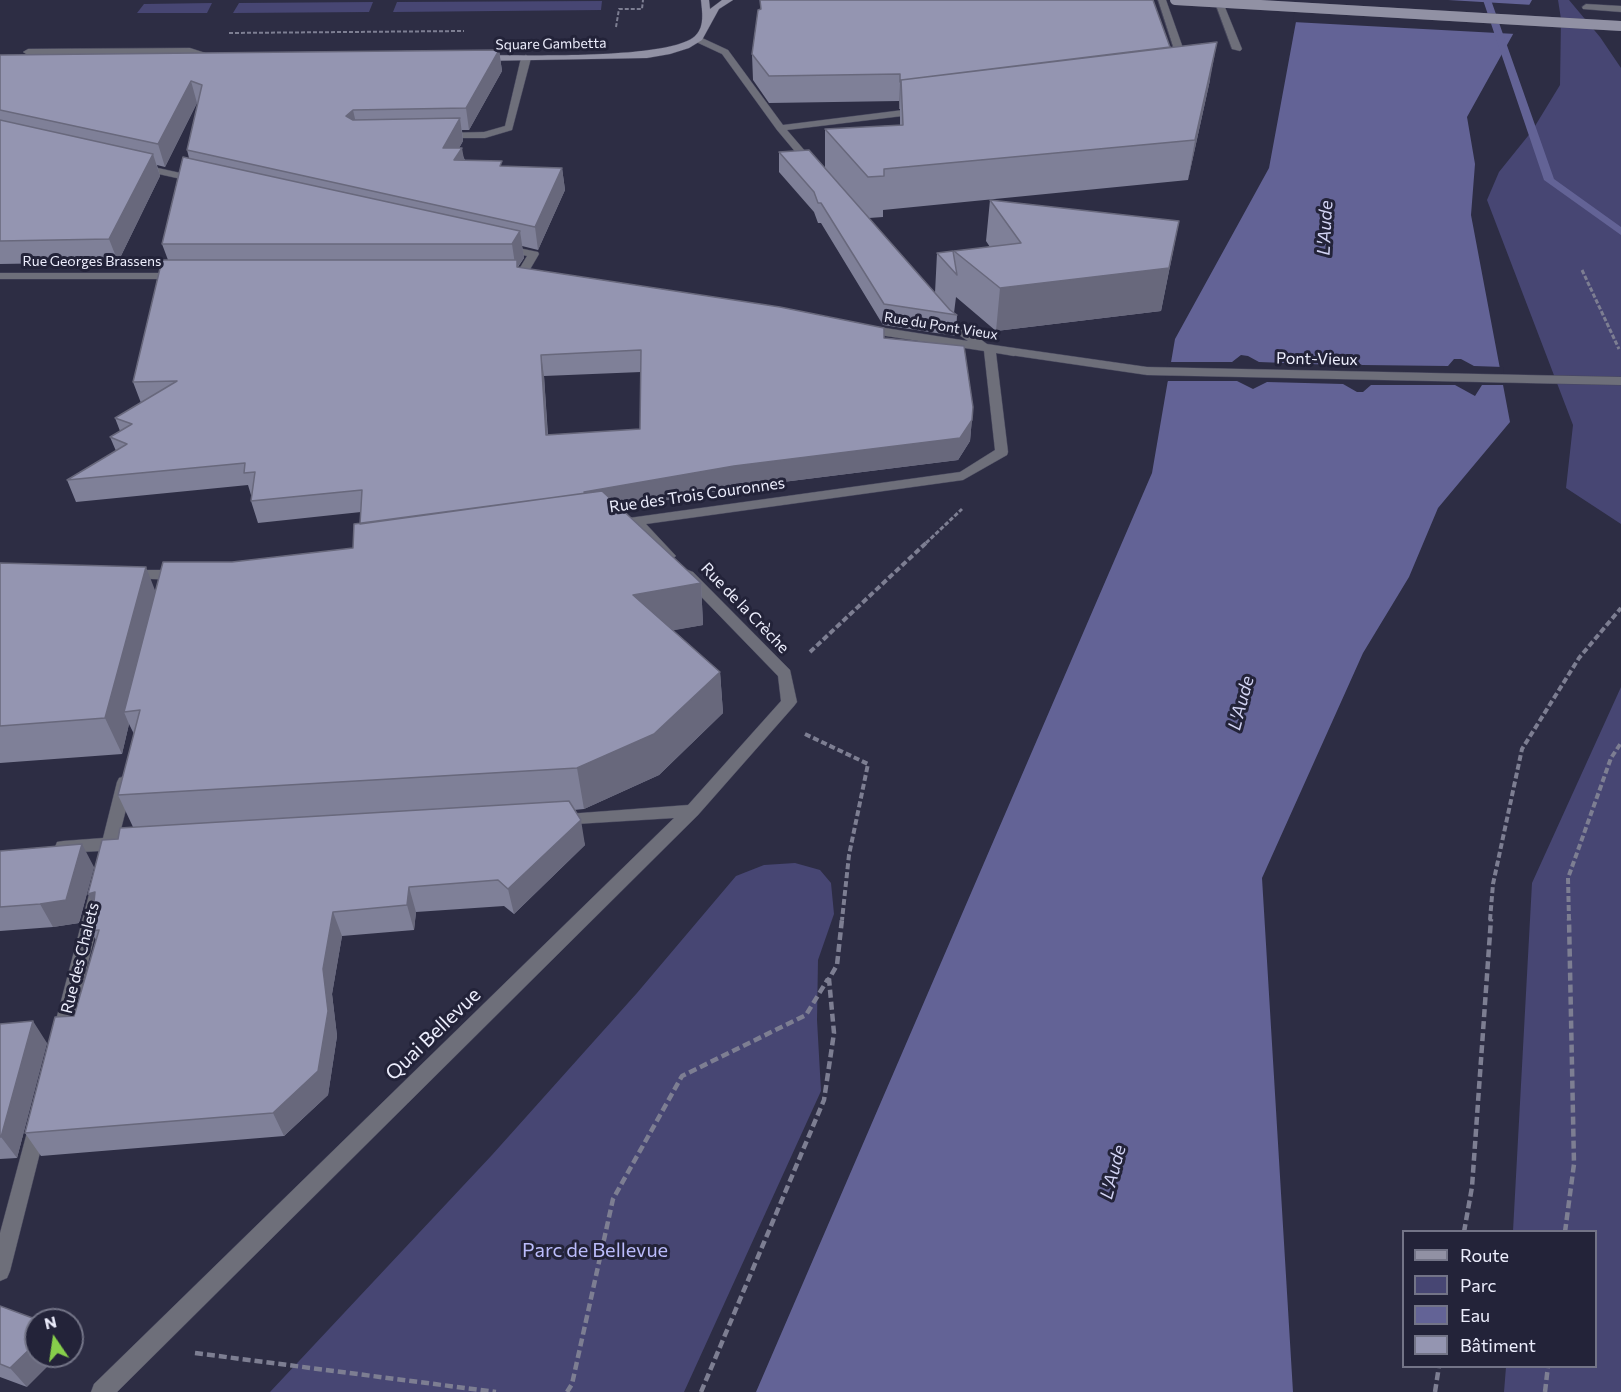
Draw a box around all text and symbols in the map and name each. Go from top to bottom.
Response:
street label: Square Gambetta [495,35,607,53]
water label: L'Aude [1313,200,1337,256]
street label: Rue Georges Brassens [23,253,161,269]
street label: Rue du Pont Vieux [883,309,999,343]
street label: Pont-Vieux [1276,349,1358,369]
street label: Rue des Trois Couronnes [608,473,786,517]
street label: Rue de la Crèche [697,559,793,657]
water label: L'Aude [1223,674,1259,732]
street label: Rue des Chalets [57,900,103,1016]
street label: Quai Bellevue [380,983,486,1085]
water label: L'Aude [1095,1143,1131,1201]
legend [1402,1230,1597,1368]
park label: Parc de Bellevue [522,1238,668,1262]
text: Route [1460,1244,1509,1266]
text: Parc [1460,1274,1497,1296]
text: Eau [1460,1304,1490,1326]
north arrow [24,1308,84,1368]
text: N [42,1311,58,1333]
text: Bâtiment [1460,1334,1536,1356]

